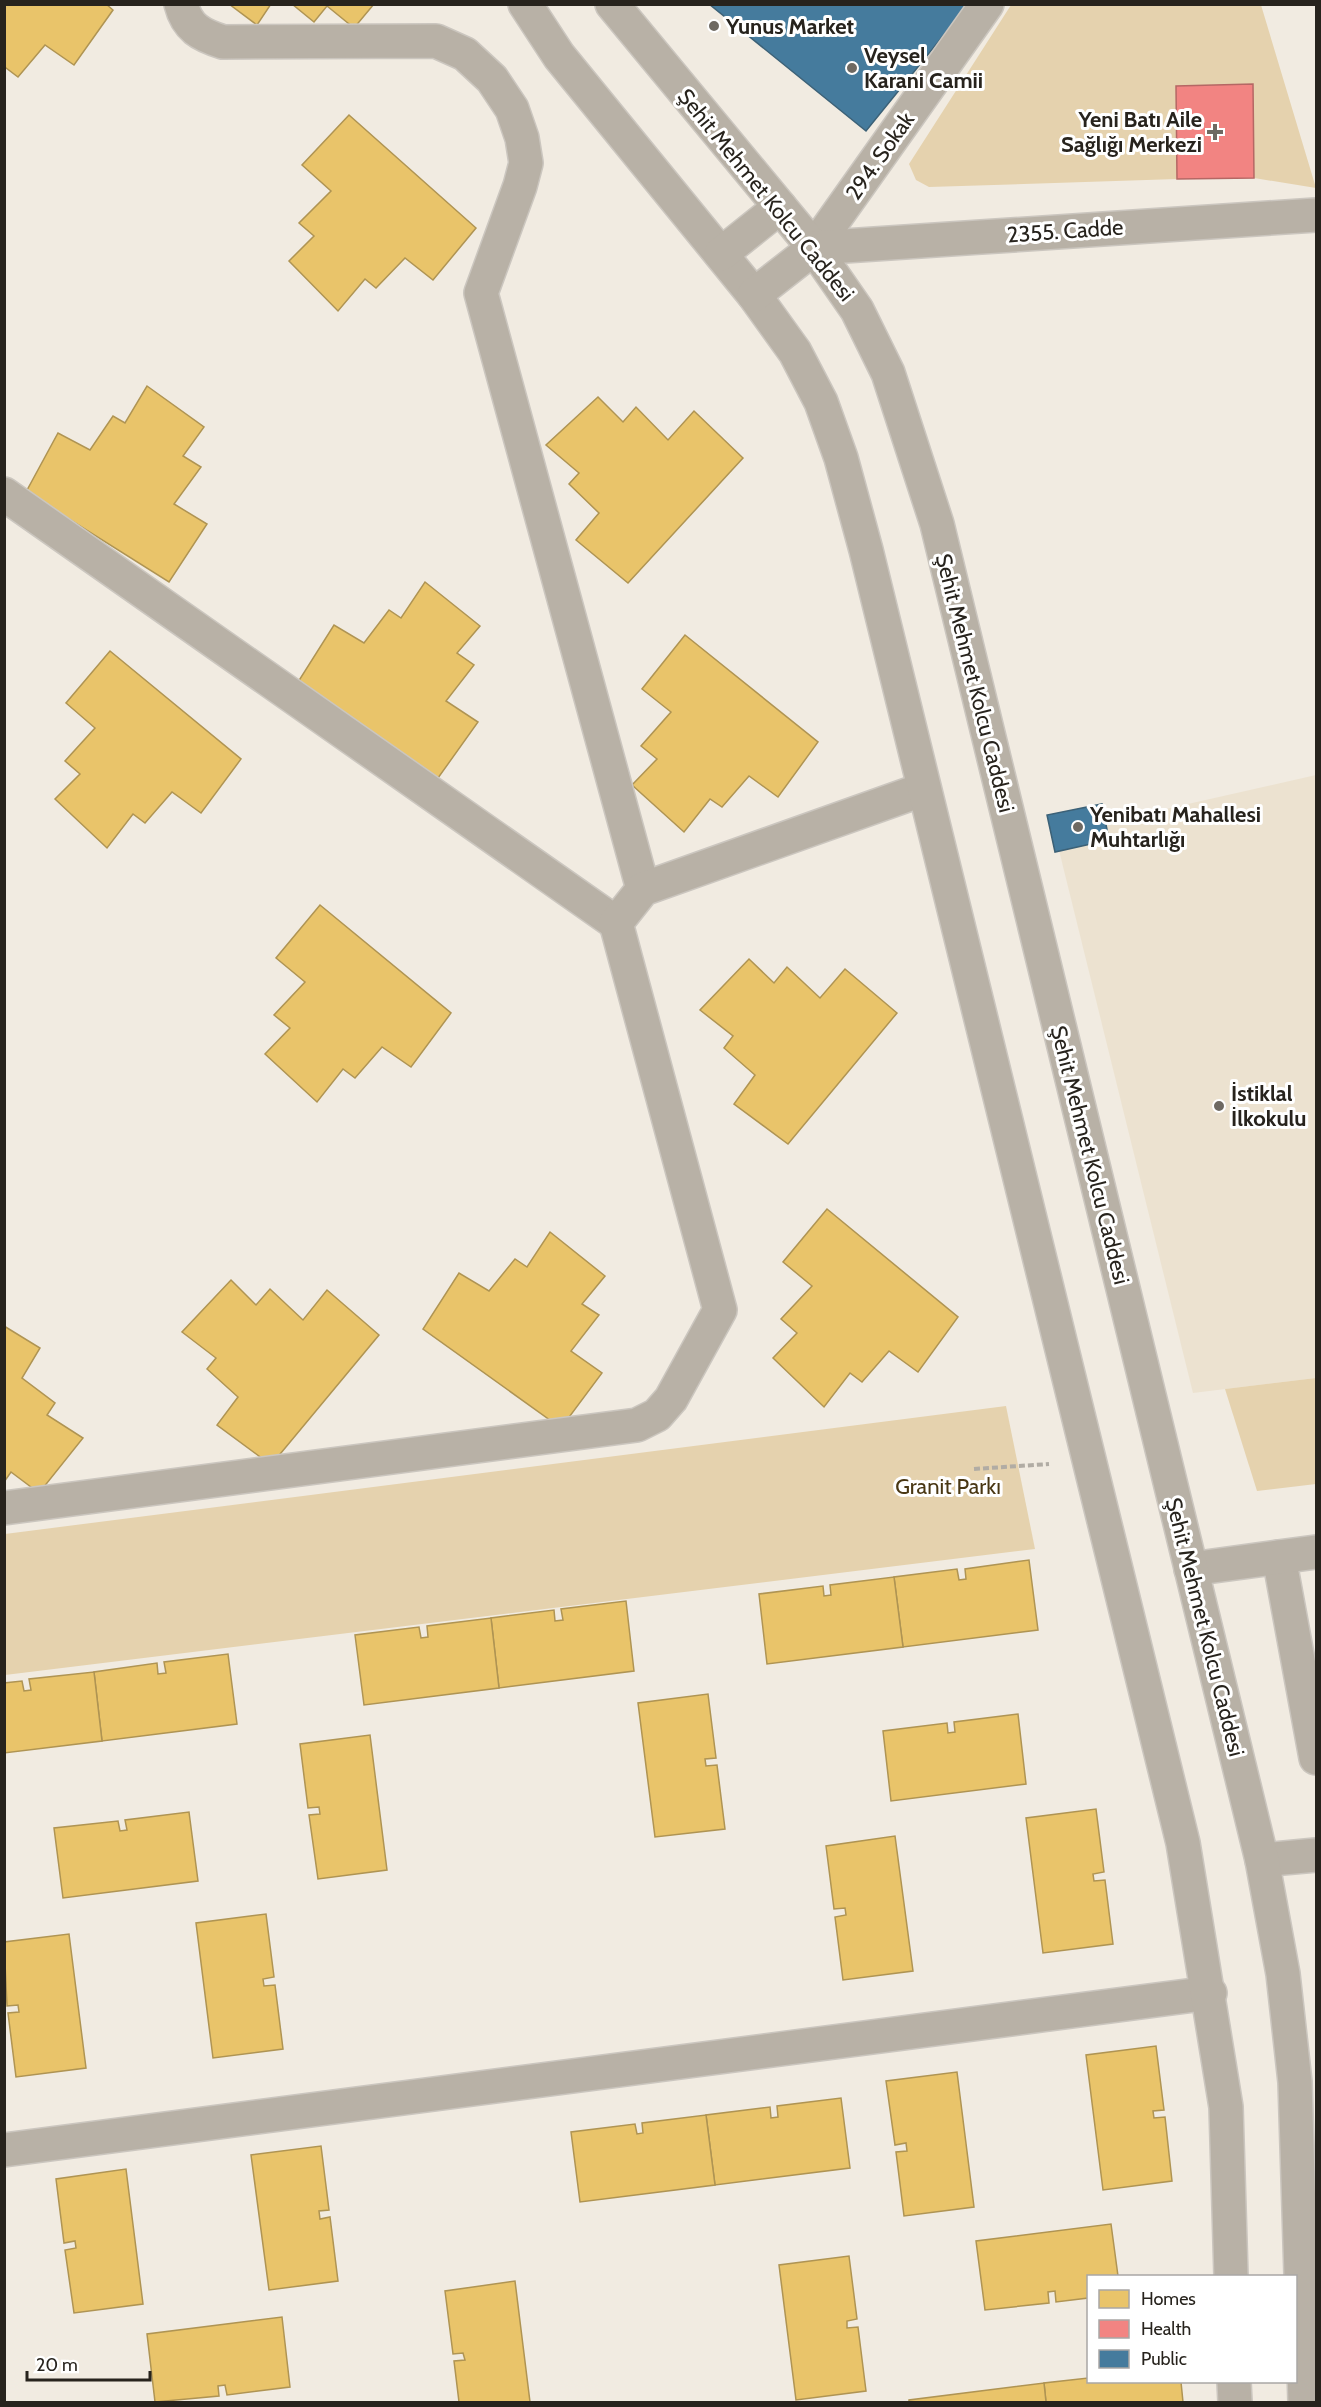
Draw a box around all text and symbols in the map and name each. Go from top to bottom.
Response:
place label: Yunus Market [725,13,854,40]
marker: Yunus Market [707,19,721,33]
place label: Veysel Karani Camii [864,42,983,94]
marker: Veysel Karani Camii [845,61,859,75]
street label: Şehit Mehmet Kolcu Caddesi [672,83,860,307]
place label: Yeni Batı Aile Sağlığı Merkezi [1061,106,1202,158]
street label: 294. Sokak [840,107,920,205]
marker: Yeni Batı Aile Sağlığı Merkezi [1206,123,1224,141]
street label: 2355. Cadde [1006,213,1124,249]
street label: Şehit Mehmet Kolcu Caddesi [930,551,1020,815]
place label: Yenibatı Mahallesi Muhtarlığı [1089,801,1261,853]
marker: Yenibatı Mahallesi Muhtarlığı [1071,820,1085,834]
street label: Şehit Mehmet Kolcu Caddesi [1045,1023,1135,1287]
place label: İstiklal İlkokulu [1231,1080,1306,1132]
marker: İstiklal İlkokulu [1212,1099,1226,1113]
park label: Granit Parkı [895,1473,1001,1500]
street label: Şehit Mehmet Kolcu Caddesi [1160,1495,1250,1759]
legend [1087,2275,1297,2383]
text: Homes [1141,2288,1196,2310]
text: Health [1141,2318,1191,2340]
scale bar [27,2344,150,2382]
text: Public [1141,2348,1187,2370]
text: 20 m [36,2354,78,2376]

